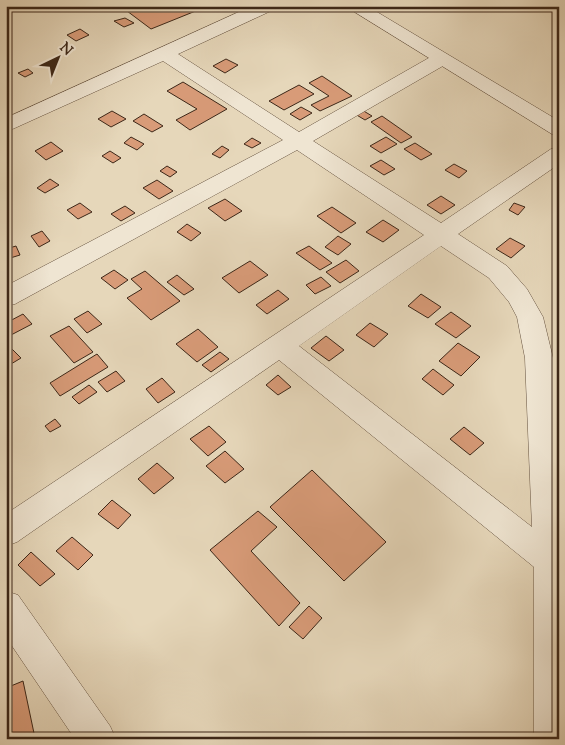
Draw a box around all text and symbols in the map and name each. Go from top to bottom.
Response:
north arrow [32,32,82,82]
text: N [55,39,76,61]

